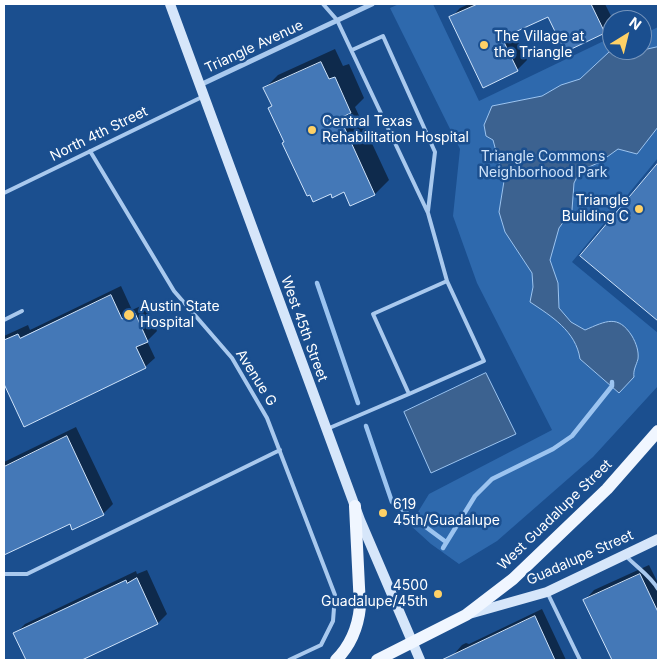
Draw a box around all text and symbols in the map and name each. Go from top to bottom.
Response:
north arrow [602,10,652,60]
text: N [626,13,645,33]
street label: Triangle Avenue [202,17,306,77]
place label: The Village at the Triangle [494,29,584,62]
marker: The Village at the Triangle [478,39,490,51]
street label: North 4th Street [47,103,151,165]
place label: Central Texas Rehabilitation Hospital [322,114,469,146]
marker: Central Texas Rehabilitation Hospital [306,124,318,136]
park label: Triangle Commons Neighborhood Park [479,149,607,182]
place label: Triangle Building C [562,193,629,226]
marker: Triangle Building C [633,203,645,215]
street label: West 45th Street [277,274,331,384]
place label: Austin State Hospital [140,299,220,332]
marker: Austin State Hospital [122,308,136,322]
street label: Avenue G [232,347,280,409]
street label: West Guadalupe Street [494,456,616,574]
place label: 619 45th/Guadalupe [393,497,500,530]
marker: 619 45th/Guadalupe [377,507,389,519]
street label: Guadalupe Street [524,527,636,589]
place label: 4500 Guadalupe/45th [321,578,428,610]
marker: 4500 Guadalupe/45th [432,588,444,600]

